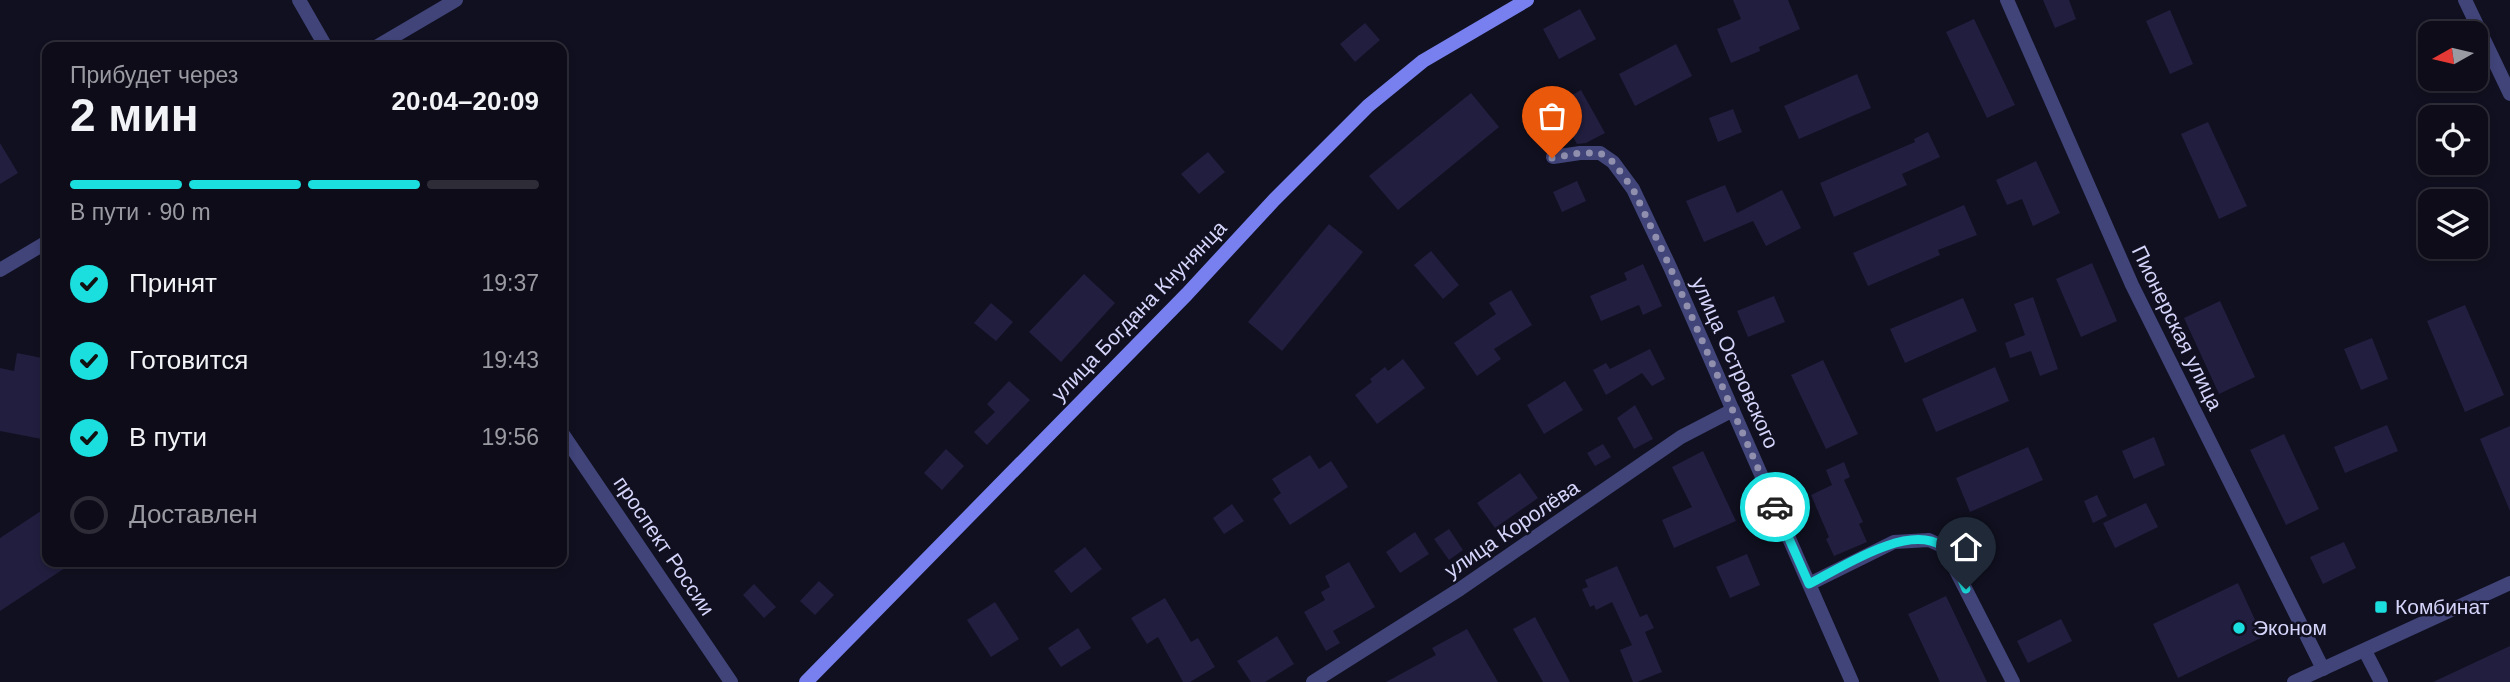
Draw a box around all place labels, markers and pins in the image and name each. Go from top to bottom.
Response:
pin [1522,86,1582,158]
pin [1936,517,1996,589]
place label: Комбинат [2395,595,2490,618]
marker: Комбинат [2373,599,2389,615]
place label: Эконом [2253,616,2327,639]
marker: Эконом [2231,620,2247,636]

